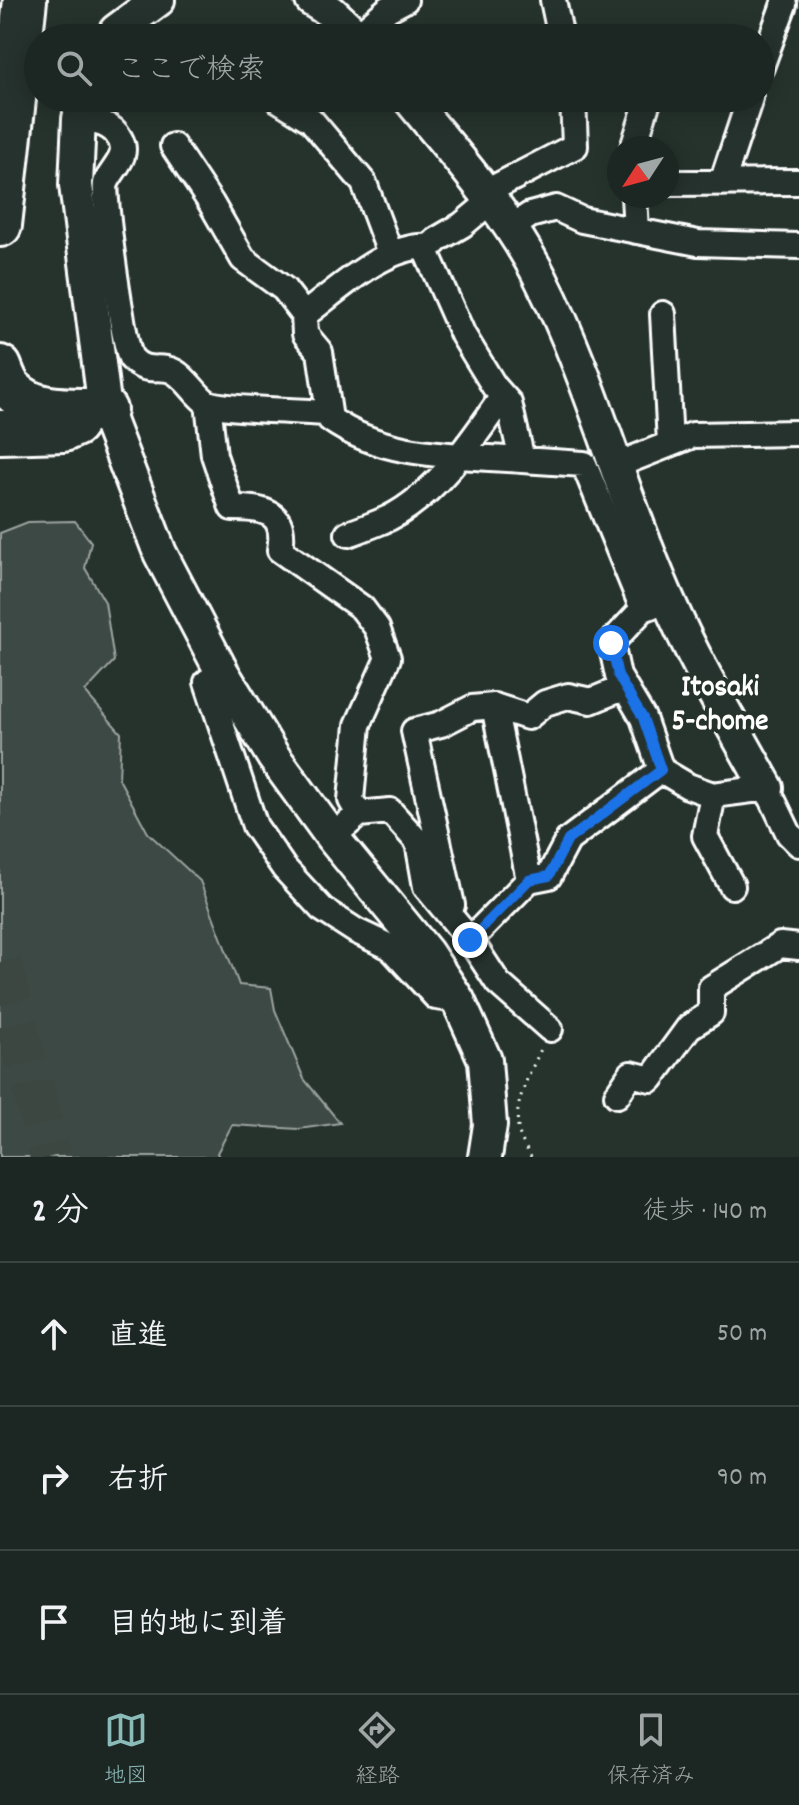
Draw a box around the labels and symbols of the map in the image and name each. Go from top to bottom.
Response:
north arrow [607,136,679,208]
route start [593,625,629,661]
district label: Itosaki 5-chome [671,668,769,745]
route end [452,922,488,958]

